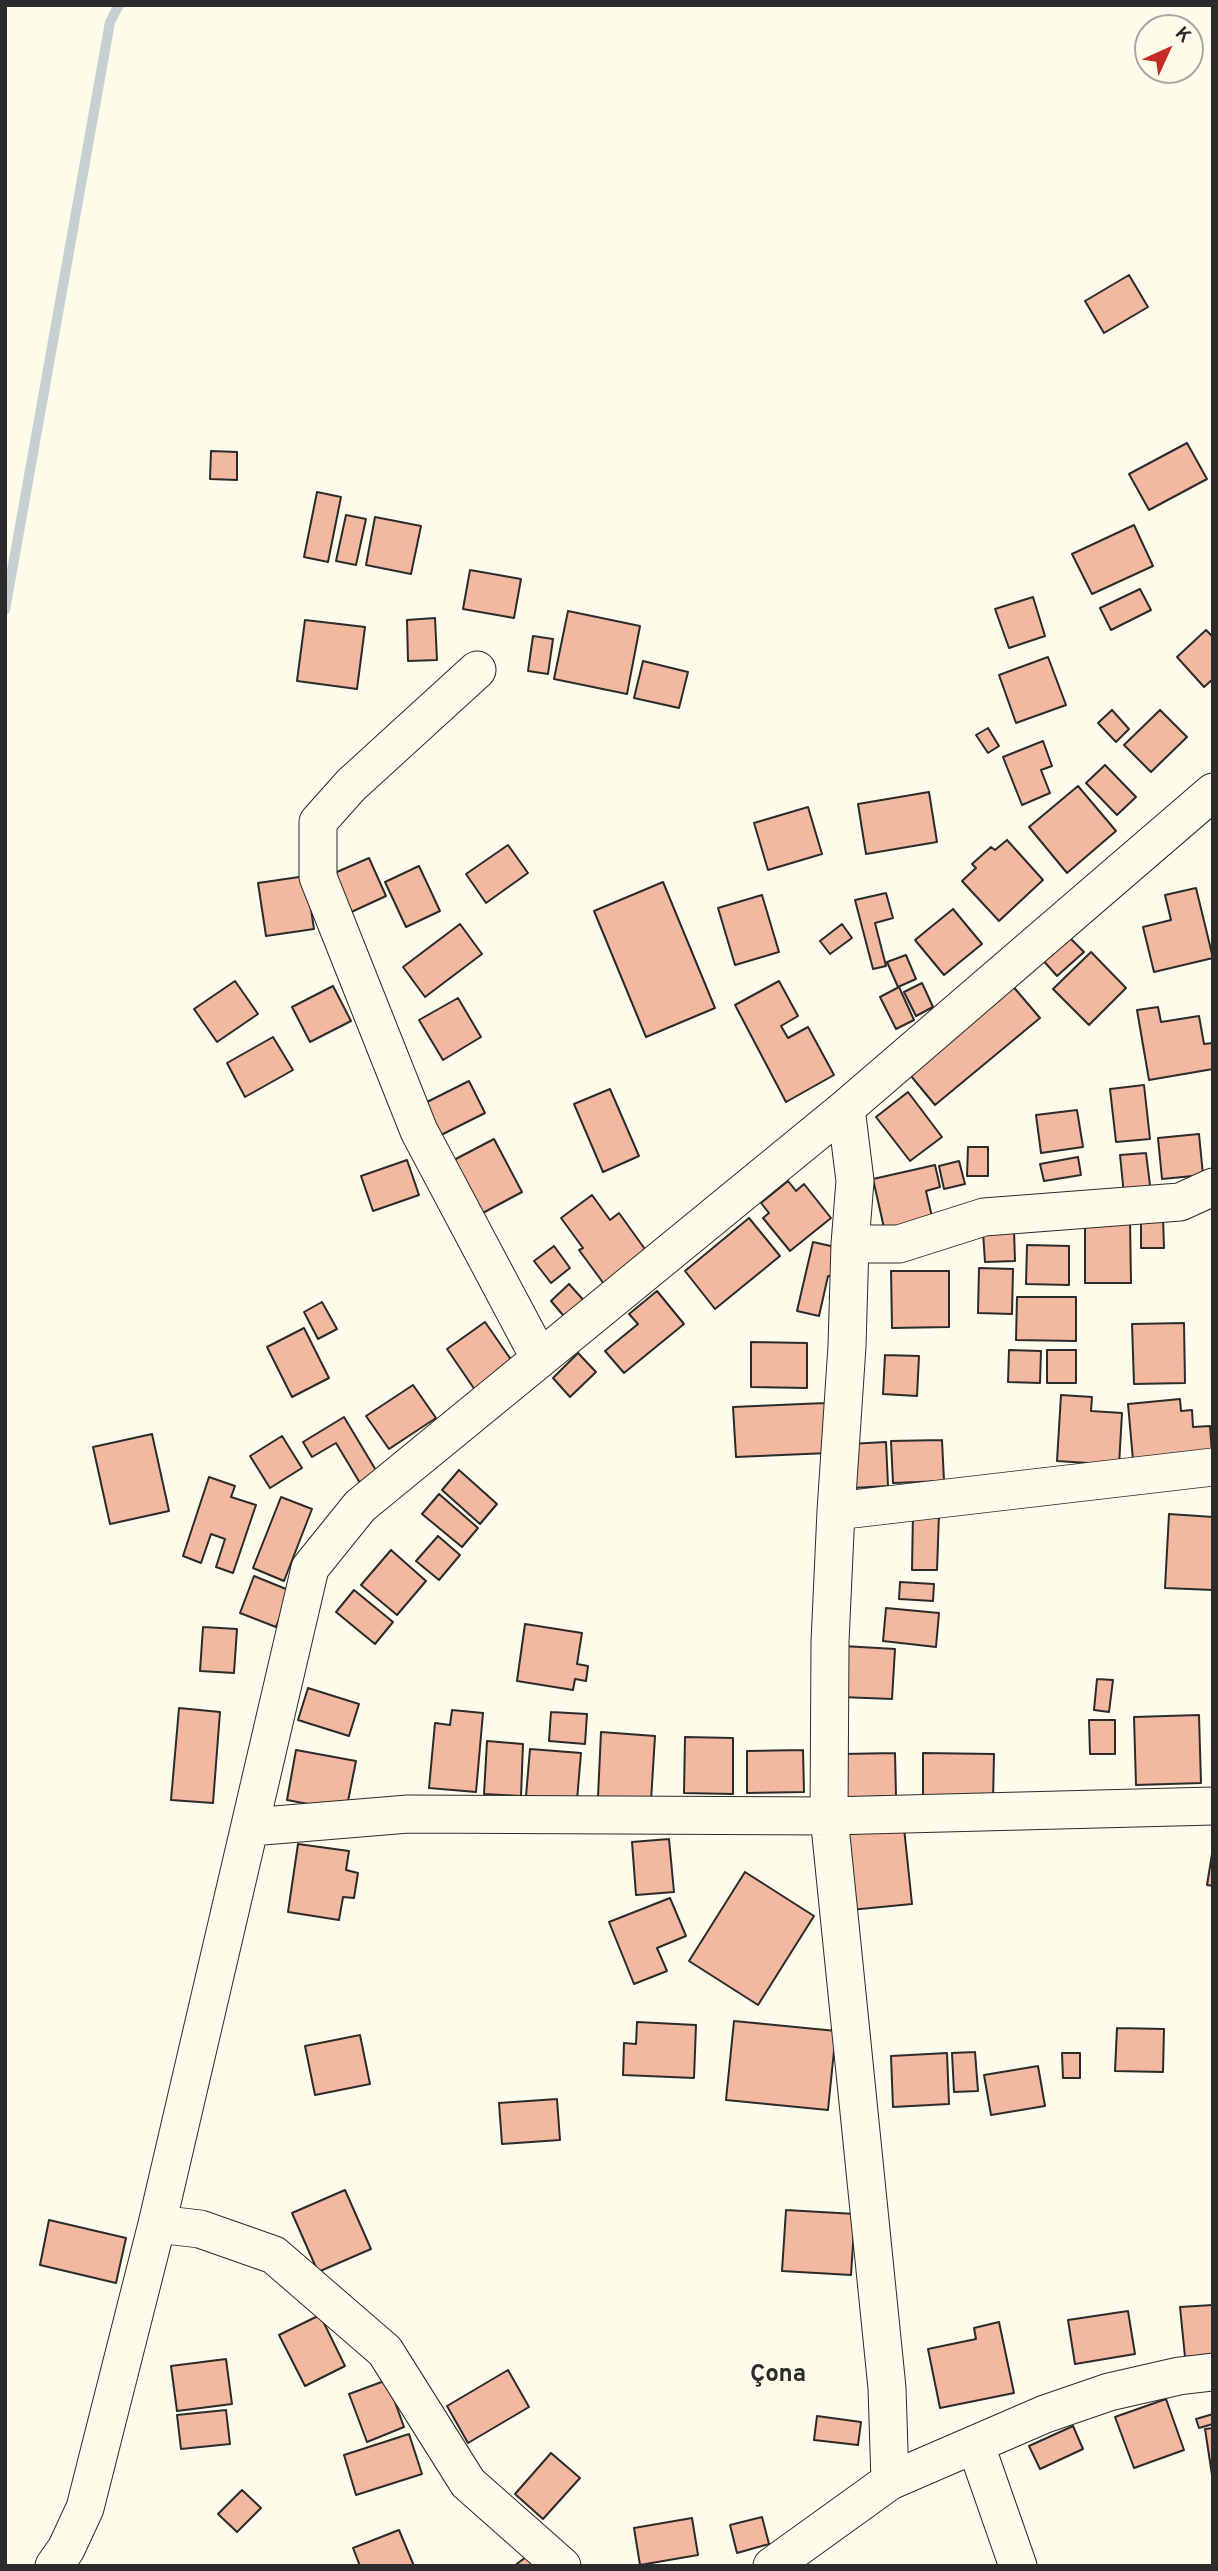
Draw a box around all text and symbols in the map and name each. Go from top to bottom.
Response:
north arrow [1134,14,1204,84]
text: K [1169,22,1196,49]
district label: Çona [750,2362,806,2390]

